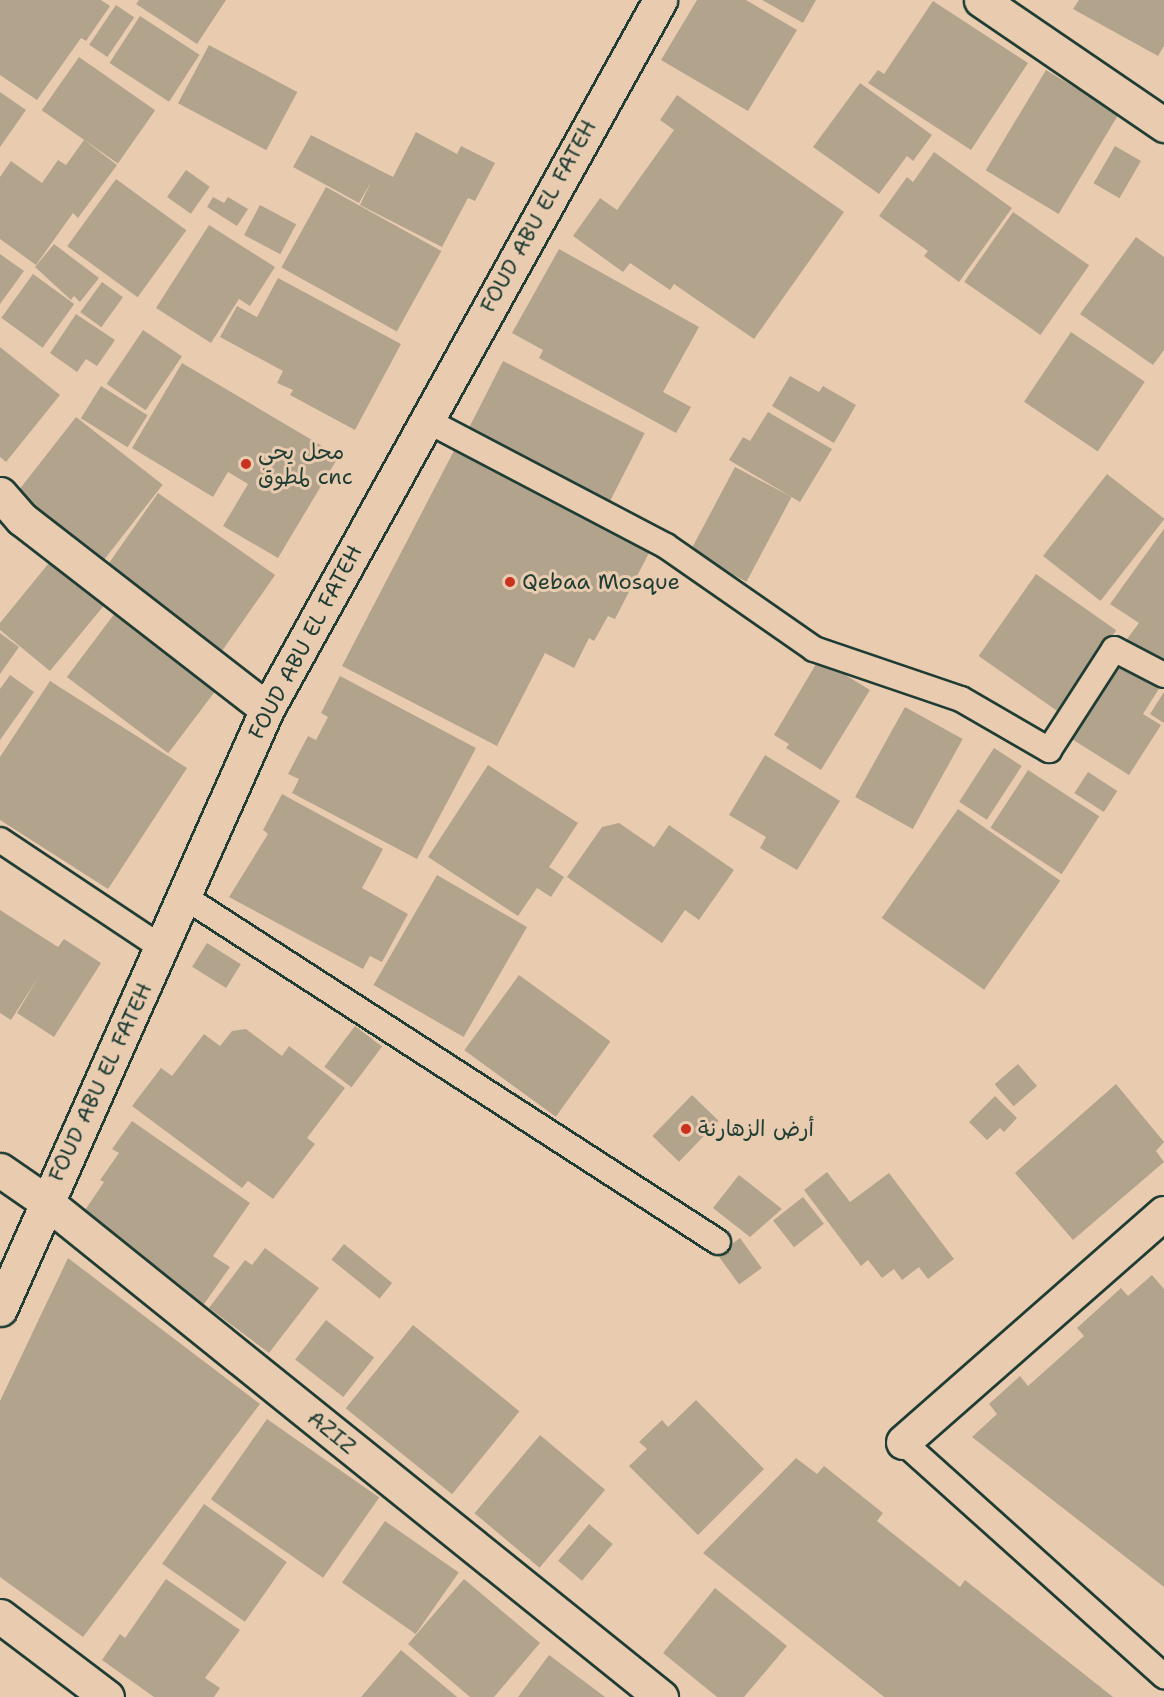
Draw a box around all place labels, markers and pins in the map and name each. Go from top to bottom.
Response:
place label: محل يحي لمطوق cnc [258,438,353,490]
marker: محل يحي لمطوق cnc [239,457,253,471]
place label: Qebaa Mosque [522,569,680,595]
marker: Qebaa Mosque [503,575,517,589]
place label: أرض الزهارنة [698,1116,814,1142]
marker: أرض الزهارنة [679,1122,693,1136]

